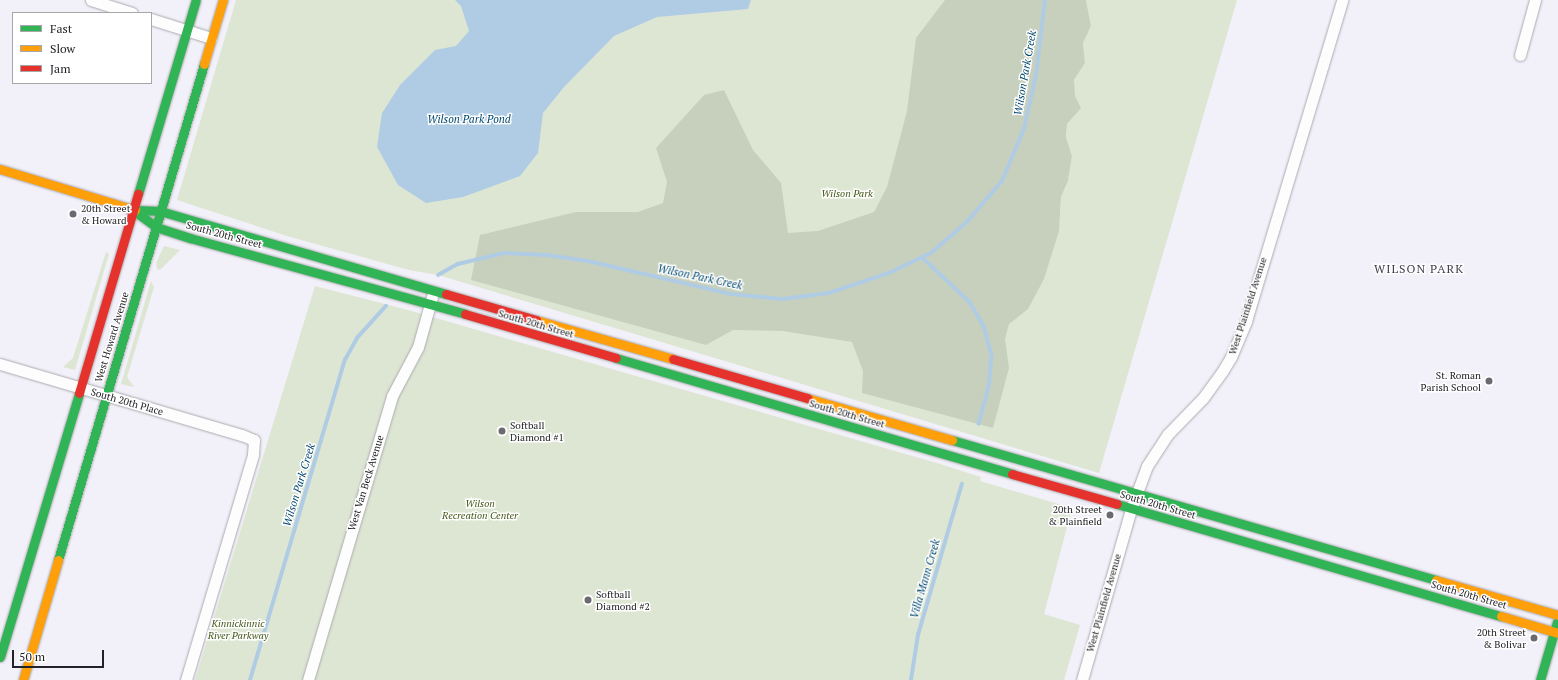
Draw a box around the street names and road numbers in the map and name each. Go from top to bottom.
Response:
street label: South 20th Street [185,219,263,251]
street label: West Plainfield Avenue [1227,256,1269,356]
street label: West Howard Avenue [93,290,131,384]
street label: South 20th Street [497,307,575,341]
street label: South 20th Place [89,386,165,418]
street label: South 20th Street [808,397,886,431]
street label: West Van Beck Avenue [346,434,386,532]
street label: South 20th Street [1119,488,1197,522]
street label: West Plainfield Avenue [1084,552,1124,654]
street label: South 20th Street [1430,578,1508,612]

